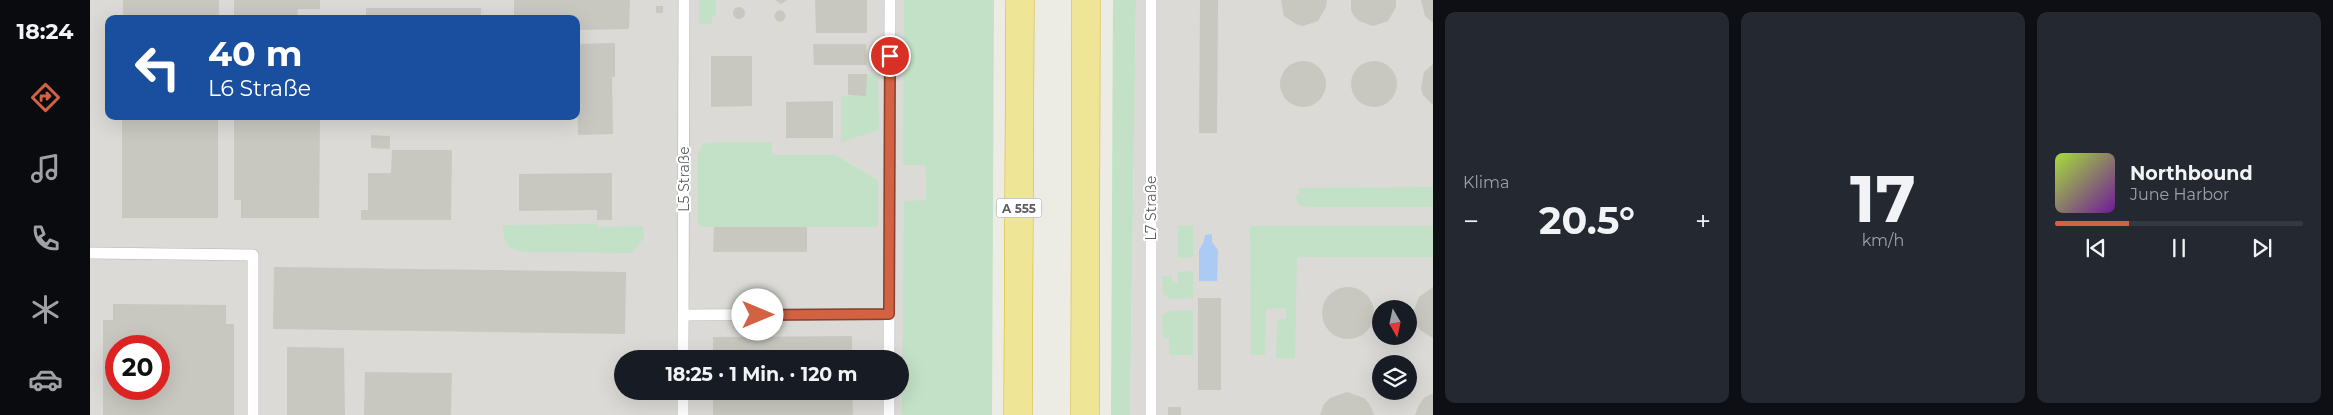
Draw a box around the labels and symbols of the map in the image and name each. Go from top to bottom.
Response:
pin [869,35,911,77]
street label: L5 Straße [675,146,693,212]
street label: L7 Straße [1142,176,1160,240]
road number: A 555 [996,198,1042,218]
position arrow [731,288,783,340]
north arrow [1372,300,1418,345]
speed limit sign: 20 [105,335,170,400]

